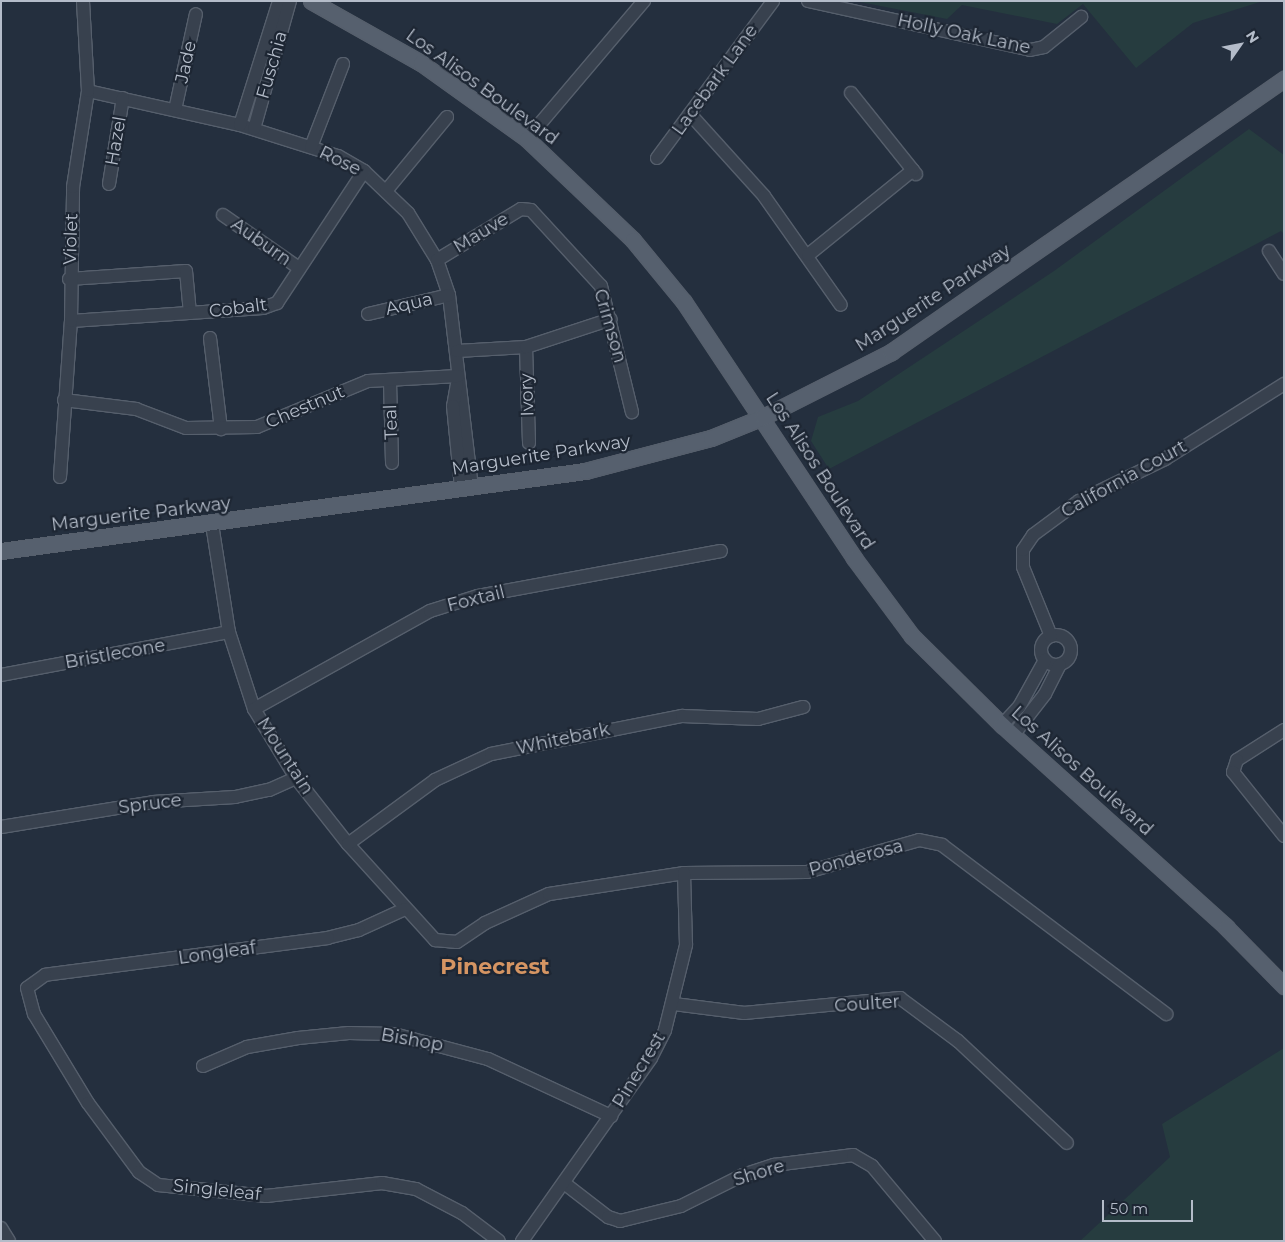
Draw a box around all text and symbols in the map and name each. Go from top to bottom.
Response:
street label: Holly Oak Lane [896,9,1032,59]
street label: Lacebark Lane [668,20,762,140]
north arrow [1215,20,1265,70]
street label: Los Alisos Boulevard [402,24,562,150]
text: N [1242,27,1263,46]
street label: Fuschia [252,29,292,101]
street label: Jade [171,39,201,85]
street label: Hazel [101,115,131,167]
street label: Rose [316,142,364,180]
street label: Mauve [450,208,512,258]
street label: Violet [59,213,83,265]
street label: Auburn [227,214,295,270]
street label: Marguerite Parkway [851,240,1015,356]
street label: Crimson [589,286,631,366]
street label: Aqua [383,288,435,320]
street label: Cobalt [208,294,268,322]
street label: Ivory [515,373,539,417]
street label: Chestnut [262,381,348,433]
street label: Los Alisos Boulevard [761,388,879,554]
street label: Teal [380,404,402,440]
street label: Marguerite Parkway [450,430,632,480]
street label: California Court [1057,436,1191,522]
street label: Marguerite Parkway [50,492,232,536]
street label: Foxtail [445,581,507,617]
street label: Bristlecone [63,635,167,673]
street label: Los Alisos Boulevard [1007,702,1157,840]
street label: Mountain [252,714,318,798]
street label: Whitebark [514,719,612,759]
street label: Spruce [117,789,183,819]
street label: Ponderosa [806,835,906,881]
street label: Longleaf [177,937,257,969]
district label: Pinecrest [440,954,550,980]
street label: Coulter [834,991,900,1017]
street label: Bishop [379,1024,445,1056]
street label: Pinecrest [608,1028,670,1112]
street label: Shore [731,1155,787,1191]
street label: Singleleaf [172,1175,262,1205]
scale bar [1105,1190,1196,1222]
text: 50 m [1110,1199,1148,1218]

